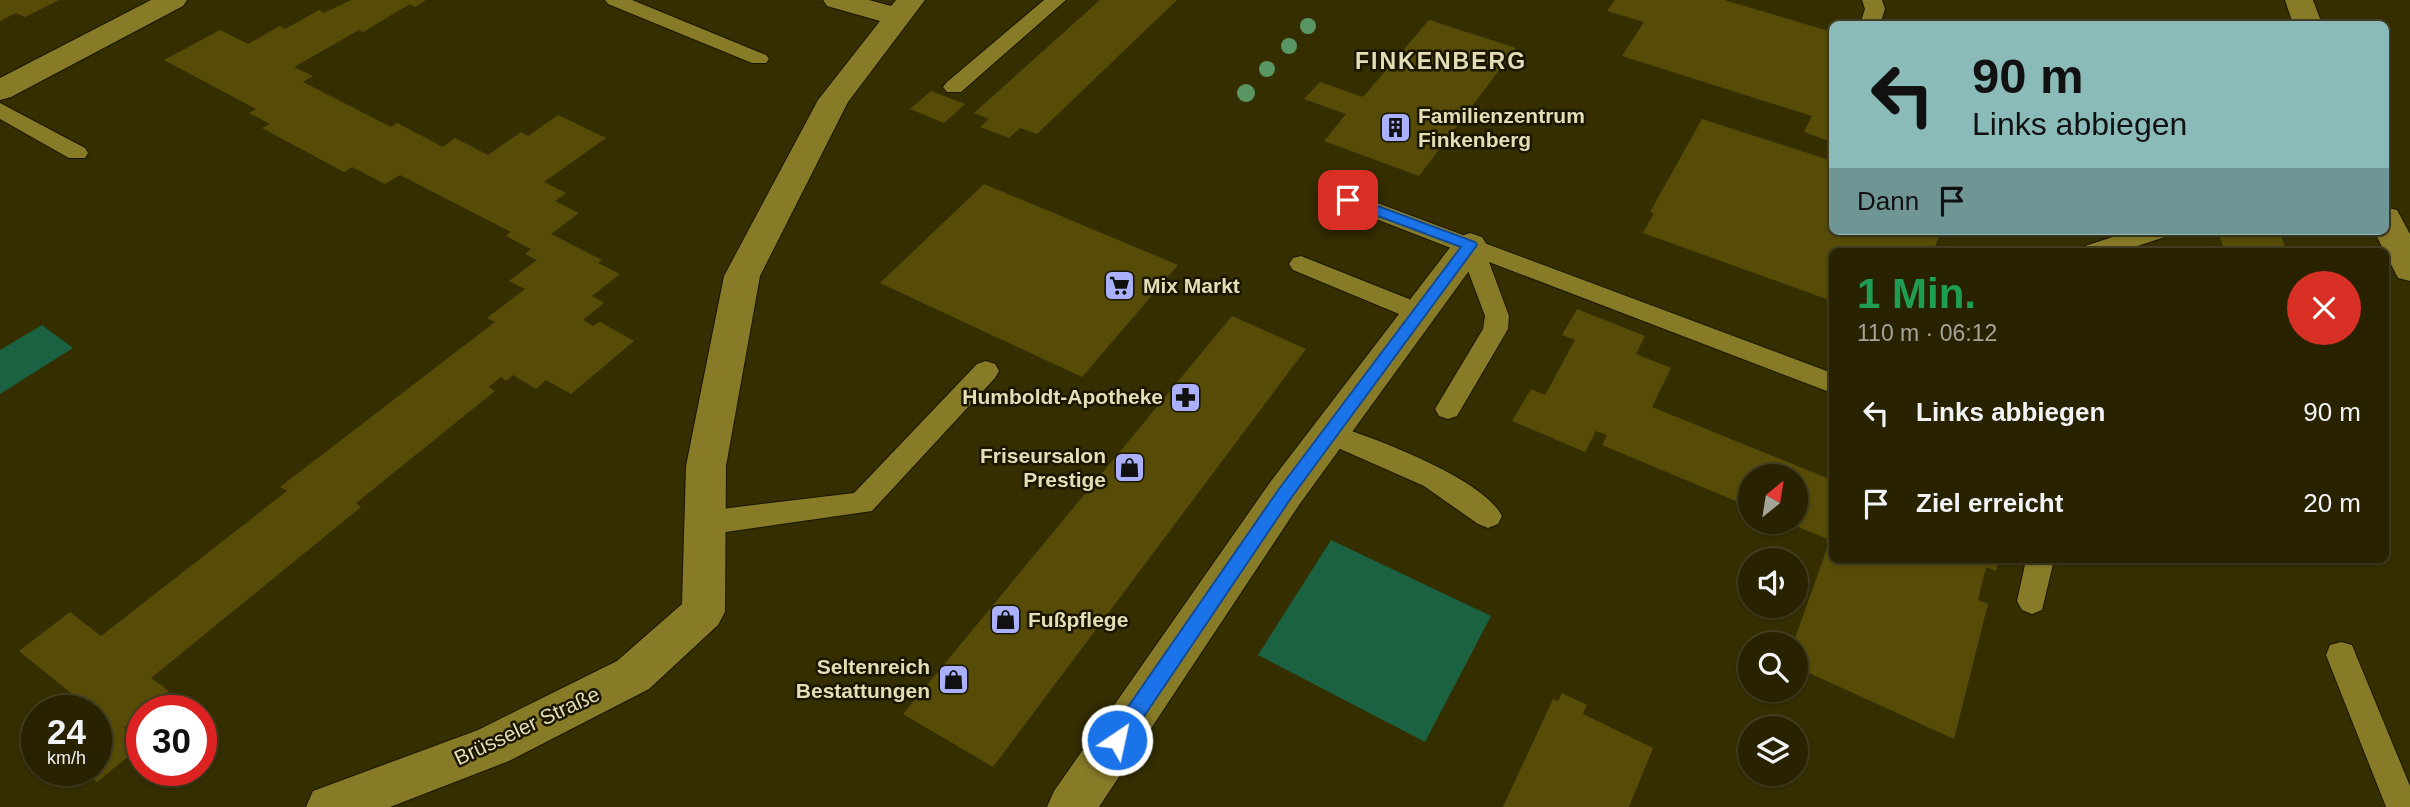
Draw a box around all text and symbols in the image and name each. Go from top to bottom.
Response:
district label: FINKENBERG [1355,48,1527,74]
icon: left [1857,49,1948,140]
text: 90 m [1972,49,2084,103]
place label: Familienzentrum Finkenberg [1418,104,1585,151]
text: Links abbiegen [1972,106,2187,142]
building icon: Familienzentrum Finkenberg [1378,111,1412,145]
pin [1318,170,1378,230]
icon: arrive [1329,181,1367,219]
icon: arrive [1933,182,1971,220]
text: Dann [1857,186,1919,216]
supermarket icon: Mix Markt [1103,269,1137,303]
text: 1 Min. [1857,270,1976,317]
button: close [2287,271,2361,345]
place label: Mix Markt [1143,274,1240,297]
text: 110 m · 06:12 [1857,320,1997,346]
pharmacy icon: Humboldt-Apotheke [1169,380,1203,414]
place label: Humboldt-Apotheke [962,385,1163,408]
icon: left [1857,394,1895,432]
text: Links abbiegen [1916,397,2105,427]
text: 90 m [2303,397,2361,427]
place label: Friseursalon Prestige [980,444,1106,491]
shop icon: Friseursalon Prestige [1112,451,1146,485]
north arrow [1738,464,1808,534]
map controls [1738,464,1808,786]
icon: arrive [1857,485,1895,523]
text: Ziel erreicht [1916,488,2063,518]
text: 20 m [2303,488,2361,518]
button: sound [1738,548,1808,618]
shop icon: Fußpflege [988,603,1022,637]
place label: Fußpflege [1028,608,1128,631]
button: search [1738,632,1808,702]
place label: Seltenreich Bestattungen [796,655,930,702]
shop icon: Seltenreich Bestattungen [936,662,970,696]
street label: Brüsseler Straße [451,682,603,769]
speed limit sign: 30 [126,695,217,786]
position arrow [1080,703,1154,777]
text: 24 [47,712,86,751]
button: layers [1738,716,1808,786]
text: km/h [47,748,86,768]

